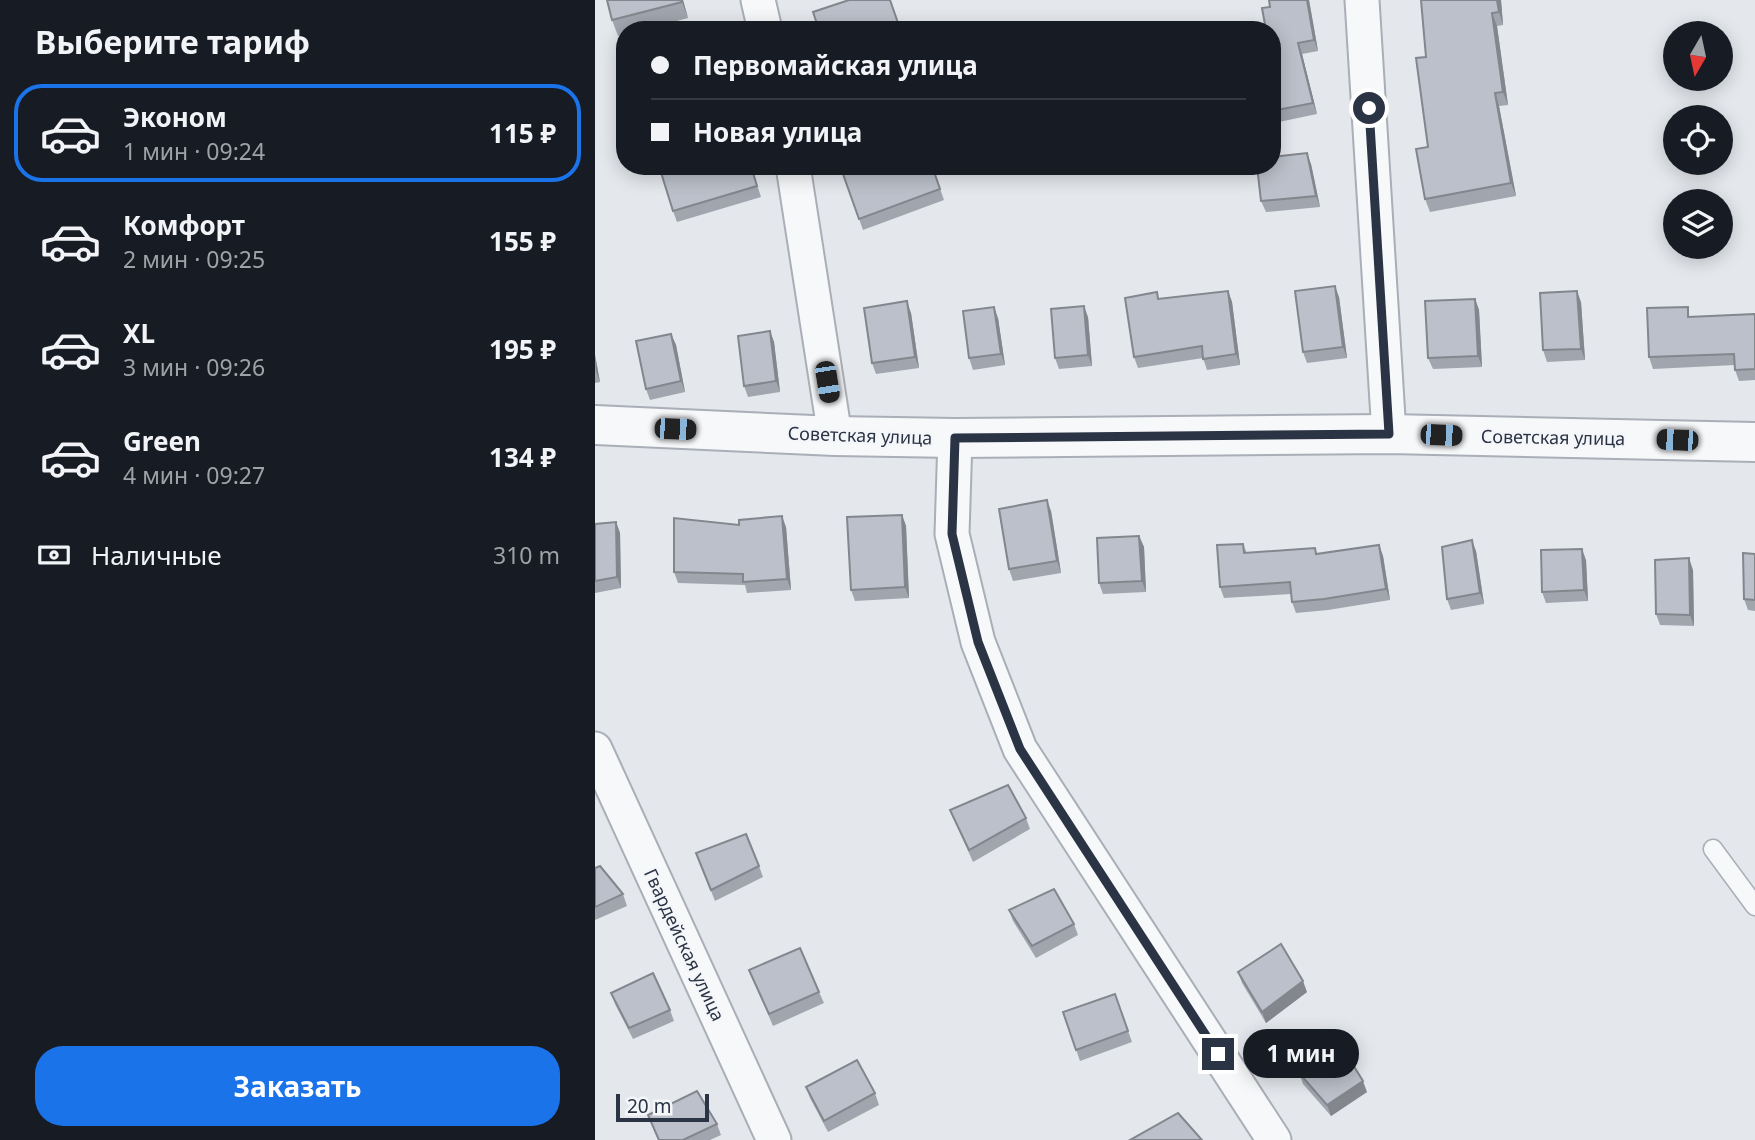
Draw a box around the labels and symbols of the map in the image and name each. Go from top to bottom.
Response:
north arrow [1663,21,1733,91]
route start [1353,92,1385,124]
car [814,360,841,404]
car [654,418,697,440]
street label: Советская улица [787,420,933,450]
car [1420,424,1463,446]
street label: Советская улица [1481,424,1625,450]
car [1656,429,1699,451]
street label: Гвардейская улица [639,864,731,1025]
callout: 1 мин [1243,1030,1358,1078]
route end [1202,1038,1234,1070]
scale bar [616,1091,709,1123]

